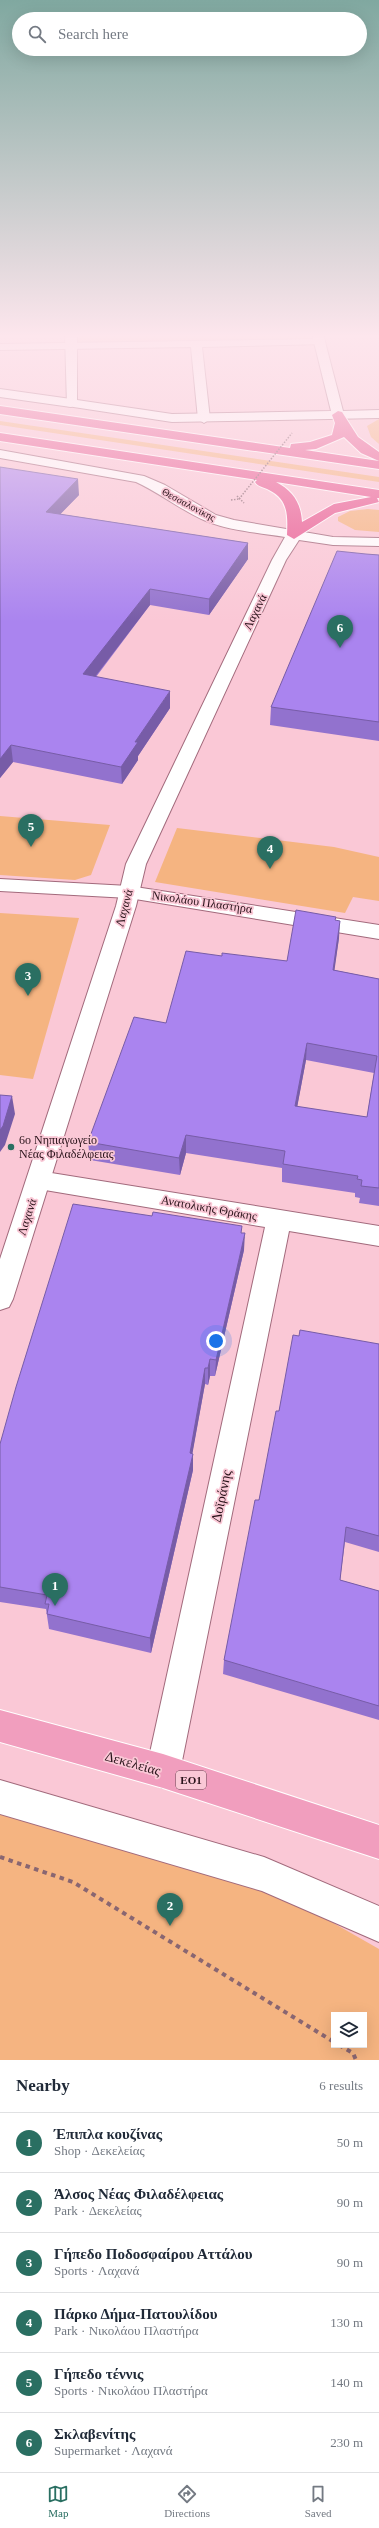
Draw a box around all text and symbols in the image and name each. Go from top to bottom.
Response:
search box [12,12,367,56]
icon: search [26,23,48,45]
text: Search here [58,26,128,42]
street label: Θεσσαλονίκης [160,486,217,523]
street label: Λαχανά [240,591,270,632]
pin: 6 [327,615,353,648]
pin: 5 [18,814,44,847]
pin: 4 [257,836,283,869]
street label: Λαχανά [112,887,136,928]
street label: Νικολάου Πλαστήρα [151,888,254,916]
pin: 3 [15,963,41,996]
place label: 6ο Νηπιαγωγείο Νέας Φιλαδέλφειας [19,1133,114,1161]
marker: 6ο Νηπιαγωγείο Νέας Φιλαδέλφειας [6,1142,16,1152]
street label: Ανατολικής Θράκης [160,1193,258,1223]
street label: Λαχανά [14,1196,40,1237]
your location [206,1331,226,1351]
street label: Δοϊράνης [209,1468,234,1524]
pin: 1 [42,1573,68,1606]
street label: Δεκελείας [103,1748,163,1779]
road number: ΕΟ1 [176,1771,206,1789]
pin: 2 [157,1893,183,1926]
map controls [331,2012,367,2048]
button: layers [331,2012,367,2048]
text: Nearby [16,2076,70,2095]
text: 6 results [319,2078,363,2093]
text: Έπιπλα κουζίνας [54,2126,162,2142]
text: 1 [26,2135,32,2150]
text: 50 m [337,2135,363,2150]
text: Shop · Δεκελείας [54,2143,145,2158]
text: Άλσος Νέας Φιλαδέλφειας [54,2186,223,2202]
text: 2 [26,2195,32,2210]
text: 90 m [337,2195,363,2210]
text: Park · Δεκελείας [54,2203,142,2218]
text: Γήπεδο Ποδοσφαίρου Αττάλου [54,2246,253,2262]
text: 3 [26,2255,32,2270]
text: 90 m [337,2255,363,2270]
text: Sports · Λαχανά [54,2263,139,2278]
text: Πάρκο Δήμα-Πατουλίδου [54,2306,218,2322]
text: 4 [26,2315,32,2330]
text: 130 m [330,2315,363,2330]
text: Park · Νικολάου Πλαστήρα [54,2323,198,2338]
text: Γήπεδο τέννις [54,2366,143,2382]
text: 5 [26,2375,32,2390]
text: 140 m [330,2375,363,2390]
text: Sports · Νικολάου Πλαστήρα [54,2383,208,2398]
text: Σκλαβενίτης [54,2426,135,2442]
text: 6 [26,2435,32,2450]
text: 230 m [330,2435,363,2450]
text: Supermarket · Λαχανά [54,2443,172,2458]
tab: Map [47,2483,69,2519]
tab: Directions [164,2483,210,2519]
tab: Saved [305,2483,332,2519]

